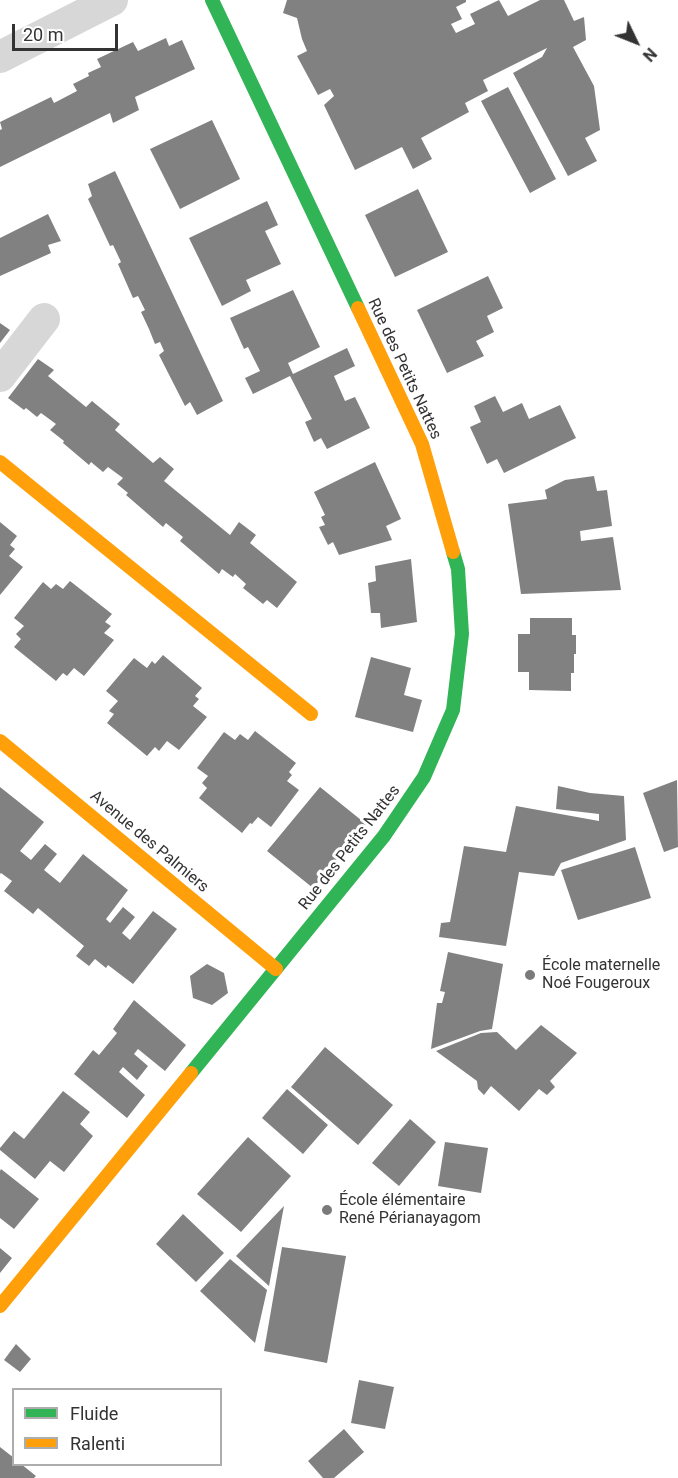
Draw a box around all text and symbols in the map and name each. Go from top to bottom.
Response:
scale bar [15,12,122,50]
north arrow [606,12,666,72]
text: 20 m [23,24,63,45]
text: N [639,44,660,65]
street label: Rue des Petits Nattes [363,295,445,443]
street label: Rue des Petits Nattes [295,782,405,914]
street label: Avenue des Palmiers [86,787,212,897]
place label: École maternelle Noé Fougeroux [542,956,660,994]
marker: École maternelle Noé Fougeroux [523,968,537,982]
place label: École élémentaire René Périanayagom [339,1191,481,1229]
marker: École élémentaire René Périanayagom [320,1203,334,1217]
legend [12,1388,222,1466]
text: Fluide [70,1403,118,1424]
text: Ralenti [70,1433,125,1454]

